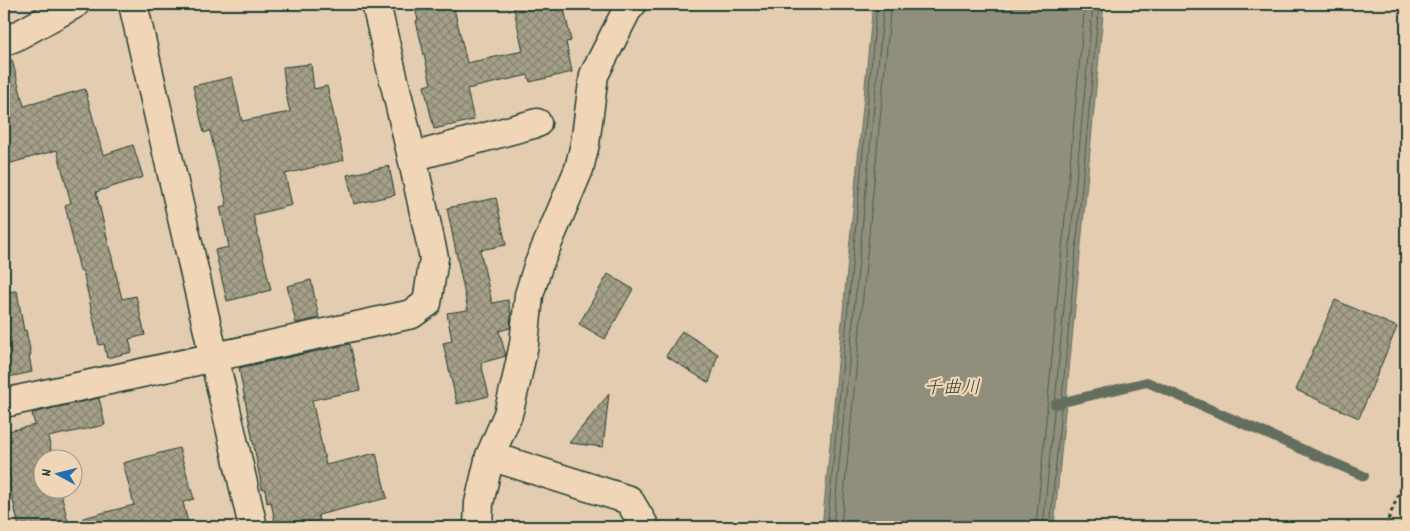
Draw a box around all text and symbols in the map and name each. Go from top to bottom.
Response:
water label: 千曲川 [923,376,981,403]
north arrow [32,448,82,498]
text: N [37,468,57,477]

